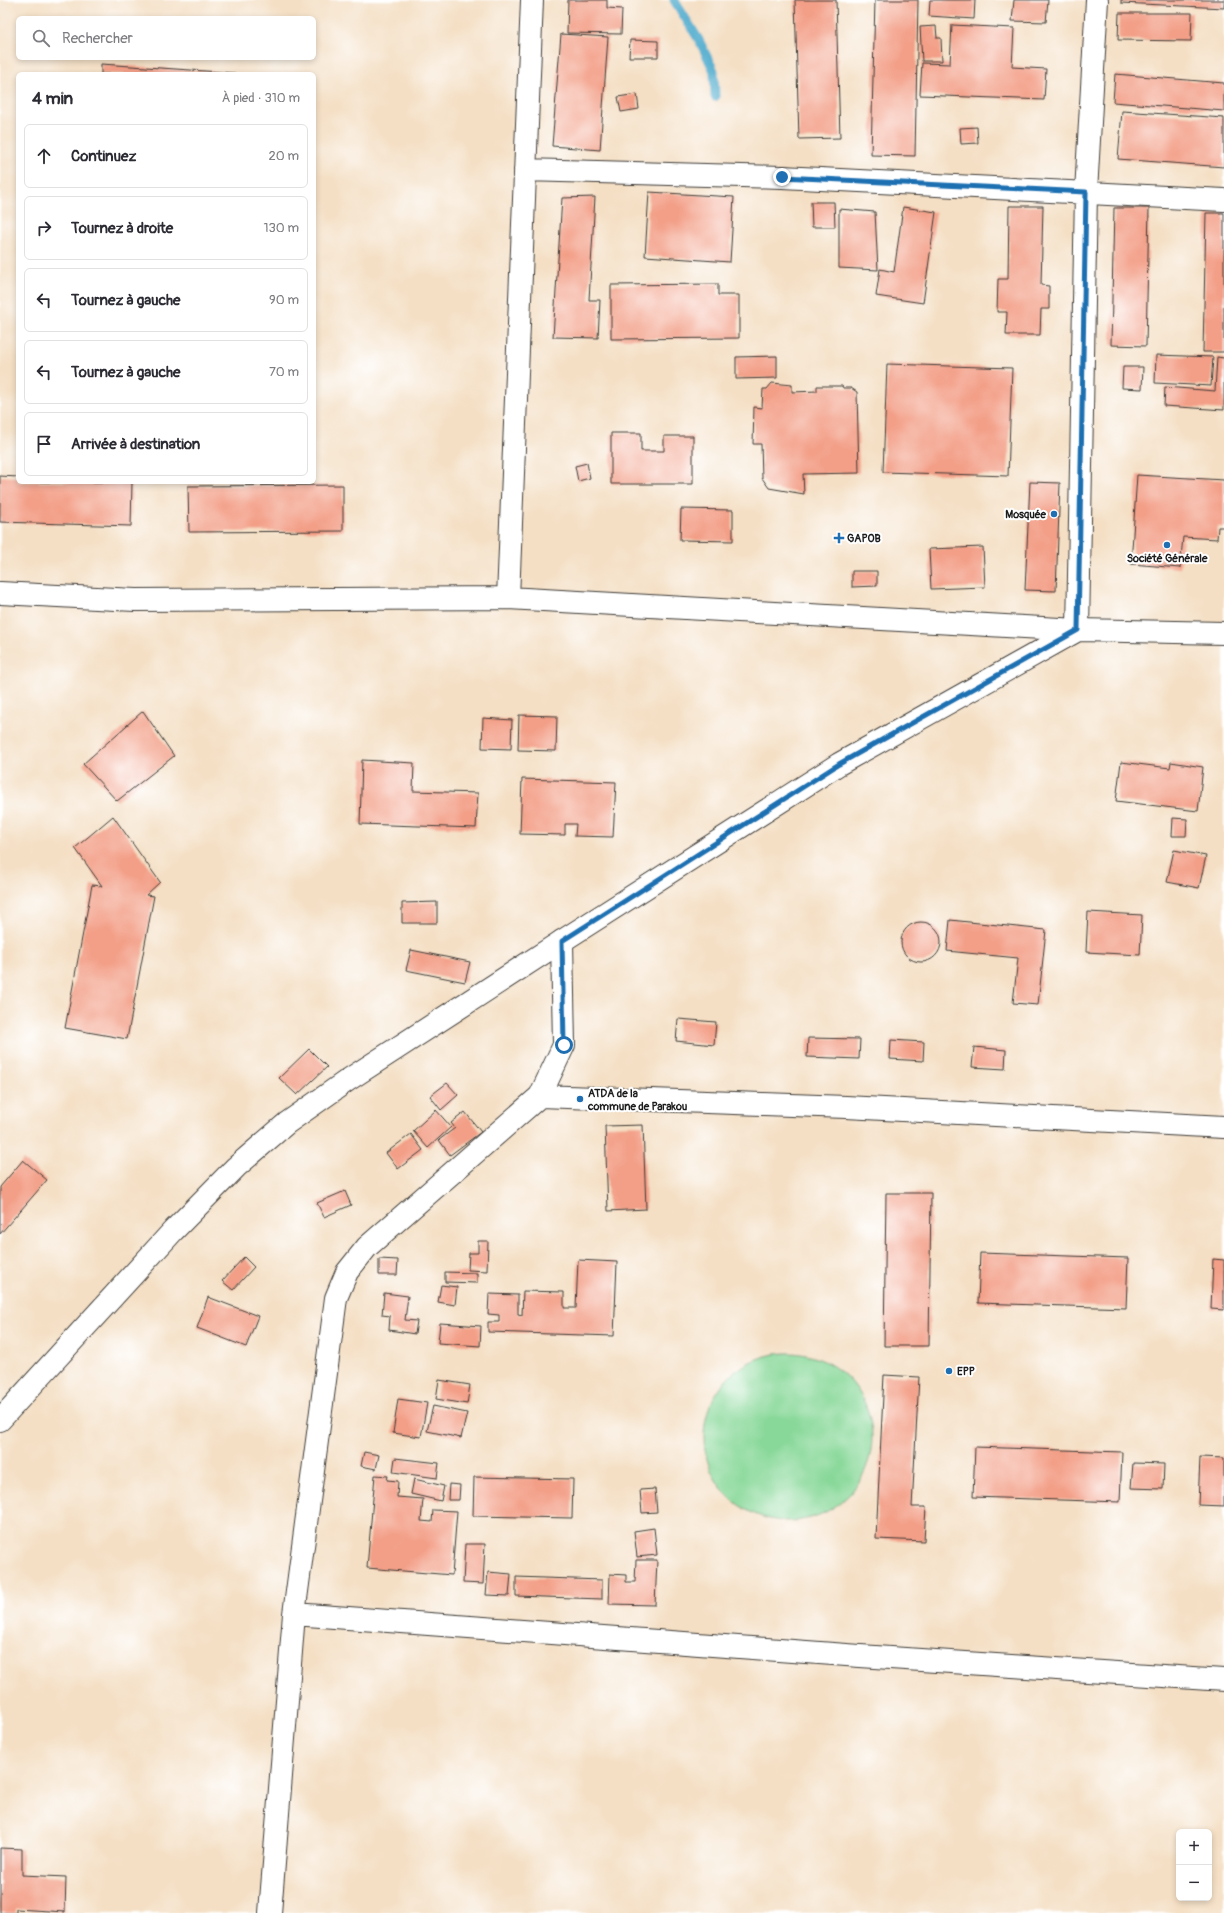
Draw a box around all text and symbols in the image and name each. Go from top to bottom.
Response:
search box [16,16,316,60]
icon: search [30,27,52,49]
text: Rechercher [62,29,133,48]
text: 4 min [32,88,73,109]
text: À pied · 310 m [222,90,300,106]
icon: ahead [33,145,55,167]
text: Continuez [71,147,136,166]
text: 20 m [268,148,299,164]
route end [773,168,791,186]
icon: right [33,217,55,239]
text: Tournez à droite [71,219,173,238]
text: 130 m [263,220,299,236]
icon: left [33,289,55,311]
text: Tournez à gauche [71,291,181,310]
text: 90 m [269,292,299,308]
icon: left [33,361,55,383]
text: Tournez à gauche [71,363,181,382]
text: 70 m [269,364,299,380]
icon: arrive [33,433,55,455]
text: Arrivée à destination [71,435,200,454]
place label: Mosquée [1005,508,1047,521]
marker: Mosquée [1049,509,1059,519]
place label: GAPOB [847,532,881,545]
marker: GAPOB [834,533,844,543]
marker: Société Générale [1162,540,1172,550]
place label: Société Générale [1127,552,1208,565]
route start [555,1036,573,1054]
place label: ATDA de la commune de Parakou [587,1087,688,1113]
marker: ATDA de la commune de Parakou [575,1094,585,1104]
place label: EPP [957,1365,975,1378]
marker: EPP [944,1366,954,1376]
map controls [1176,1829,1212,1901]
button: + [1176,1829,1212,1865]
button: − [1176,1865,1212,1901]

